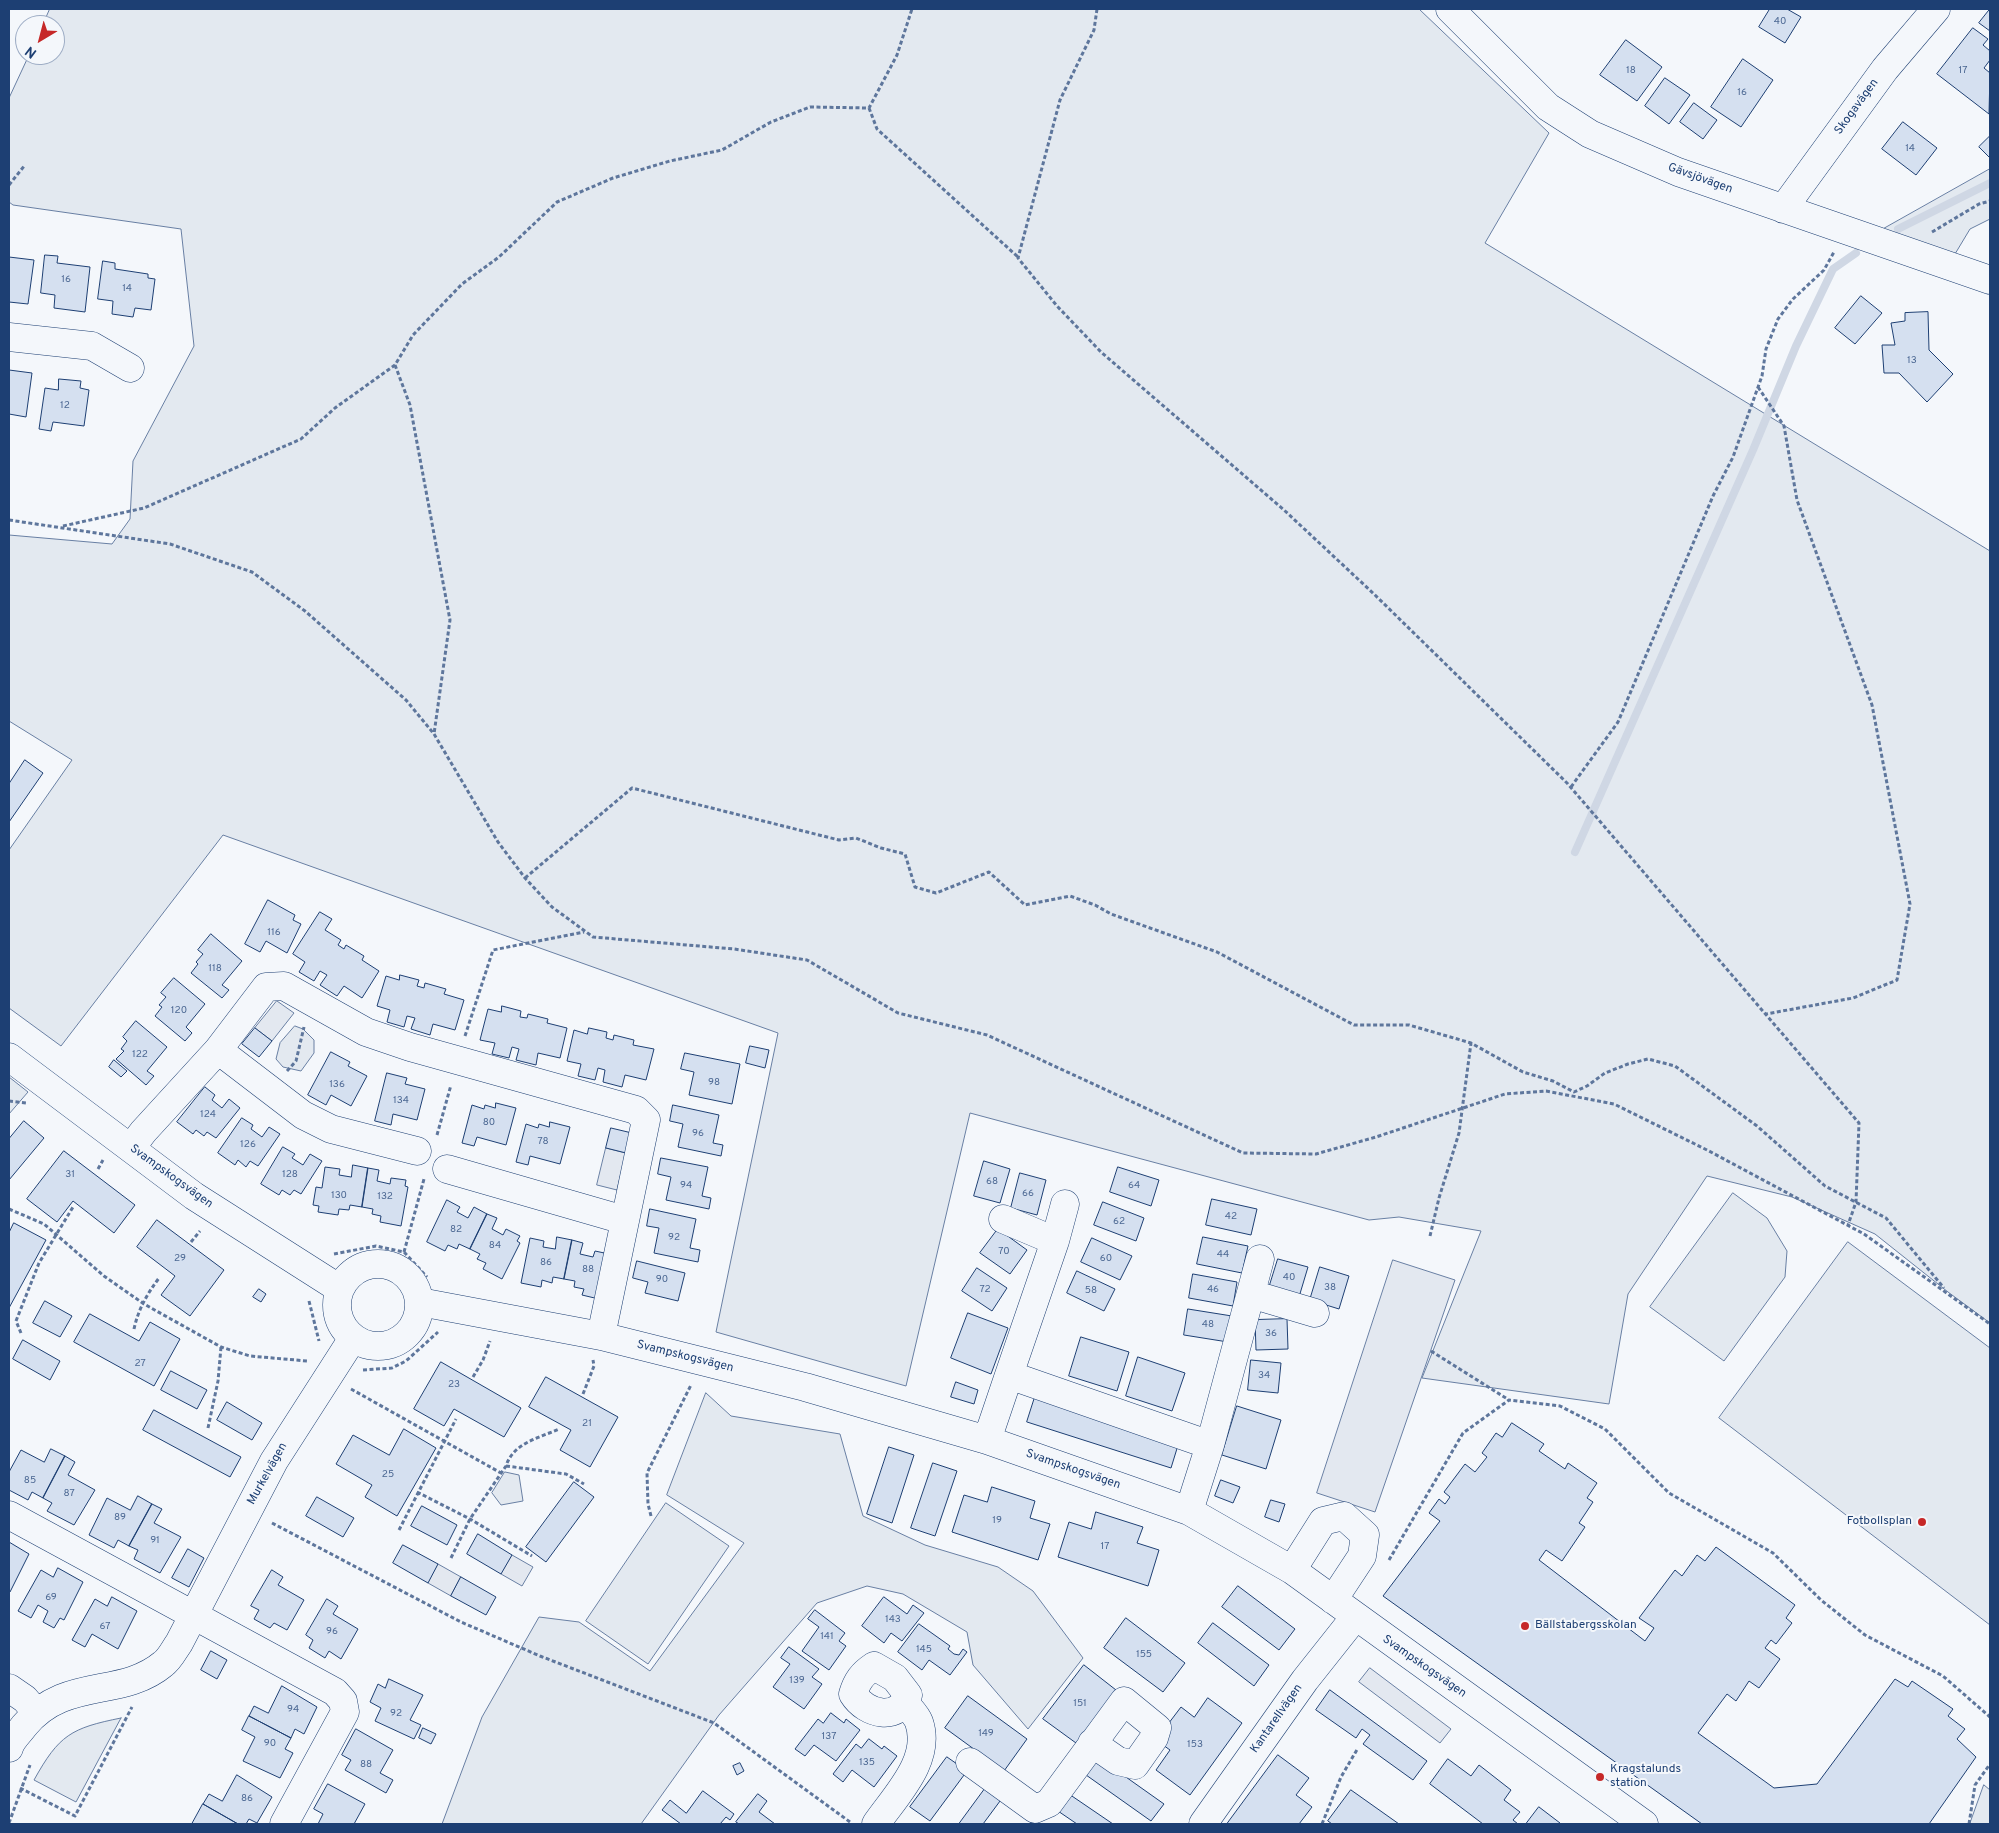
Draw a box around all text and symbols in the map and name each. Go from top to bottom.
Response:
north arrow [15,15,65,65]
house number: 40 [1774,16,1786,28]
text: N [22,42,40,61]
house number: 18 [1626,65,1636,77]
house number: 17 [1959,65,1967,77]
street label: Skogavägen [1832,76,1882,138]
house number: 16 [1737,87,1747,99]
house number: 14 [1905,143,1915,155]
street label: Gävsjövägen [1666,161,1734,197]
house number: 16 [61,274,71,286]
house number: 14 [122,283,132,295]
house number: 13 [1907,355,1917,367]
house number: 12 [60,400,70,412]
house number: 116 [267,927,281,939]
house number: 118 [208,963,222,975]
house number: 120 [171,1005,187,1017]
house number: 122 [132,1049,148,1061]
house number: 98 [708,1077,720,1089]
house number: 136 [329,1079,345,1091]
house number: 134 [393,1095,409,1107]
house number: 124 [200,1109,216,1121]
house number: 80 [483,1117,495,1129]
house number: 96 [692,1128,704,1140]
house number: 78 [537,1136,549,1148]
house number: 126 [240,1139,256,1151]
street label: Svampskogsvägen [127,1142,215,1212]
house number: 31 [65,1169,75,1181]
house number: 128 [282,1169,298,1181]
house number: 68 [986,1176,998,1188]
house number: 94 [680,1180,692,1192]
house number: 64 [1128,1180,1140,1192]
house number: 66 [1022,1188,1034,1200]
house number: 130 [331,1190,347,1202]
house number: 132 [377,1191,393,1203]
house number: 42 [1225,1211,1237,1223]
house number: 62 [1113,1216,1125,1228]
house number: 82 [450,1224,462,1236]
house number: 92 [668,1232,680,1244]
house number: 84 [489,1240,501,1252]
house number: 70 [998,1246,1010,1258]
house number: 44 [1217,1249,1229,1261]
house number: 29 [174,1253,186,1265]
house number: 60 [1100,1253,1112,1265]
house number: 86 [540,1257,552,1269]
house number: 88 [582,1264,594,1276]
house number: 40 [1283,1272,1295,1284]
house number: 90 [656,1274,668,1286]
house number: 38 [1324,1282,1336,1294]
house number: 72 [979,1284,991,1296]
house number: 46 [1207,1284,1219,1296]
house number: 58 [1085,1285,1097,1297]
house number: 48 [1202,1319,1214,1331]
house number: 36 [1265,1328,1277,1340]
street label: Svampskogsvägen [635,1338,735,1376]
house number: 27 [134,1358,146,1370]
house number: 34 [1258,1370,1270,1382]
house number: 23 [448,1379,460,1391]
house number: 21 [582,1418,592,1430]
street label: Murkelvägen [245,1440,291,1508]
street label: Svampskogsvägen [1024,1447,1122,1493]
house number: 25 [382,1469,394,1481]
house number: 85 [24,1475,36,1487]
house number: 87 [63,1488,75,1500]
house number: 89 [114,1512,126,1524]
house number: 19 [992,1515,1002,1527]
place label: Fotbollsplan [1847,1515,1912,1529]
marker: Fotbollsplan [1916,1516,1928,1528]
house number: 91 [150,1535,160,1547]
house number: 17 [1101,1541,1109,1553]
house number: 69 [45,1592,57,1604]
house number: 143 [885,1614,901,1626]
place label: Bällstabergsskolan [1535,1619,1637,1633]
marker: Bällstabergsskolan [1519,1620,1531,1632]
house number: 67 [100,1621,110,1633]
house number: 96 [326,1626,338,1638]
house number: 141 [820,1631,834,1643]
street label: Svampskogsvägen [1379,1633,1469,1701]
house number: 145 [916,1644,932,1656]
house number: 155 [1136,1649,1152,1661]
house number: 139 [789,1675,805,1687]
street label: Kantarellvägen [1248,1682,1306,1756]
house number: 151 [1073,1698,1087,1710]
house number: 94 [287,1704,299,1716]
house number: 92 [390,1708,402,1720]
house number: 149 [978,1728,994,1740]
house number: 137 [822,1731,836,1743]
house number: 90 [264,1738,276,1750]
house number: 153 [1187,1739,1203,1751]
house number: 135 [859,1757,875,1769]
house number: 88 [360,1759,372,1771]
place label: Kragstalunds station [1610,1763,1681,1791]
marker: Kragstalunds station [1594,1771,1606,1783]
house number: 86 [241,1793,253,1805]

